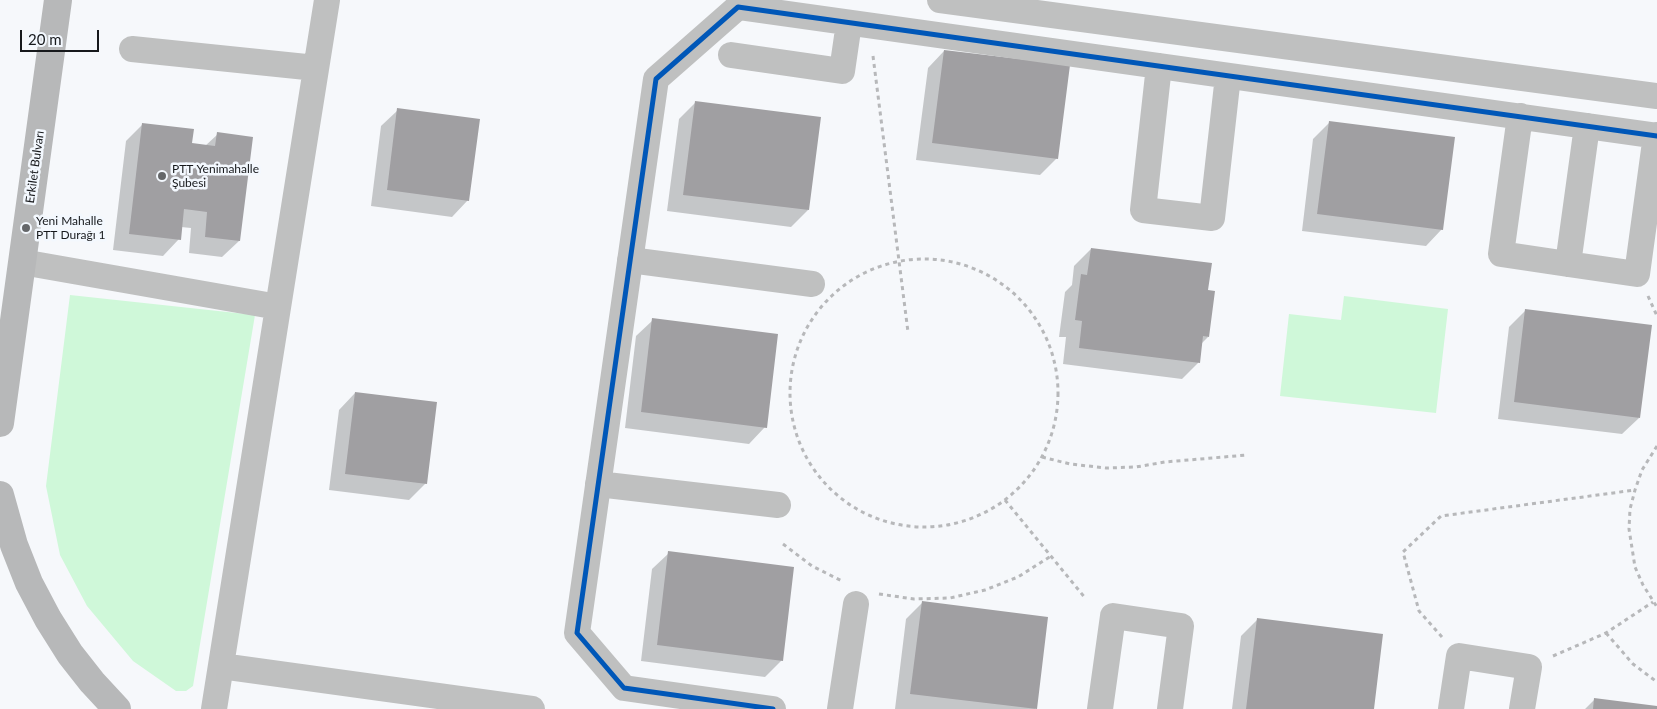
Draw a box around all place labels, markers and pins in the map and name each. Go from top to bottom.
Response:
place label: PTT Yenimahalle Şubesi [172,162,259,190]
marker: PTT Yenimahalle Şubesi [156,170,168,182]
place label: Yeni Mahalle PTT Durağı 1 [36,214,106,242]
marker: Yeni Mahalle PTT Durağı 1 [20,222,32,234]

